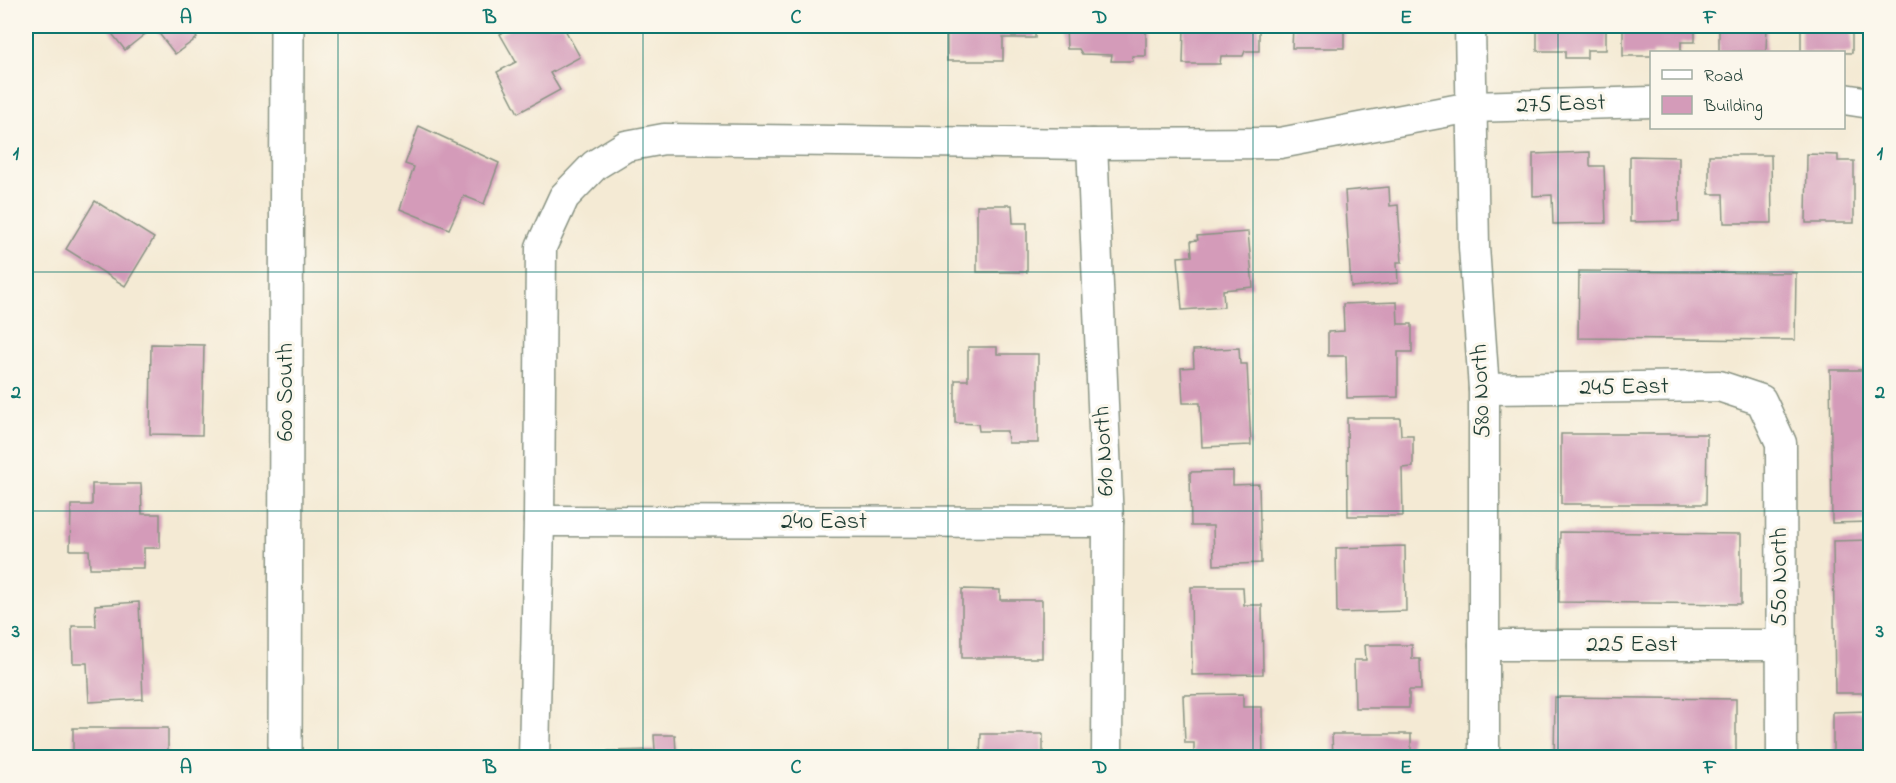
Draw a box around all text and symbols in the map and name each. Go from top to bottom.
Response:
text: A [180,4,192,33]
text: B [482,4,497,33]
text: C [791,4,802,33]
text: D [1092,4,1107,33]
text: E [1400,4,1412,33]
text: F [1703,4,1717,33]
legend [1650,51,1845,129]
text: Road [1704,64,1743,90]
street label: 275 East [1516,86,1606,124]
text: Building [1703,94,1763,121]
text: 1 [13,140,20,169]
text: 1 [1877,140,1884,169]
street label: 600 South [269,343,304,441]
street label: 580 North [1463,343,1501,439]
street label: 245 East [1579,370,1669,406]
text: 2 [10,379,21,408]
text: 2 [1874,379,1885,408]
street label: 610 North [1085,405,1125,497]
street label: 240 East [781,505,867,540]
street label: 550 North [1763,527,1798,627]
text: 3 [11,618,20,647]
text: 3 [1875,618,1884,647]
street label: 225 East [1586,628,1678,663]
text: A [180,754,192,783]
text: B [482,754,497,783]
text: C [791,754,802,783]
text: D [1092,754,1107,783]
text: E [1400,754,1412,783]
text: F [1703,754,1717,783]

